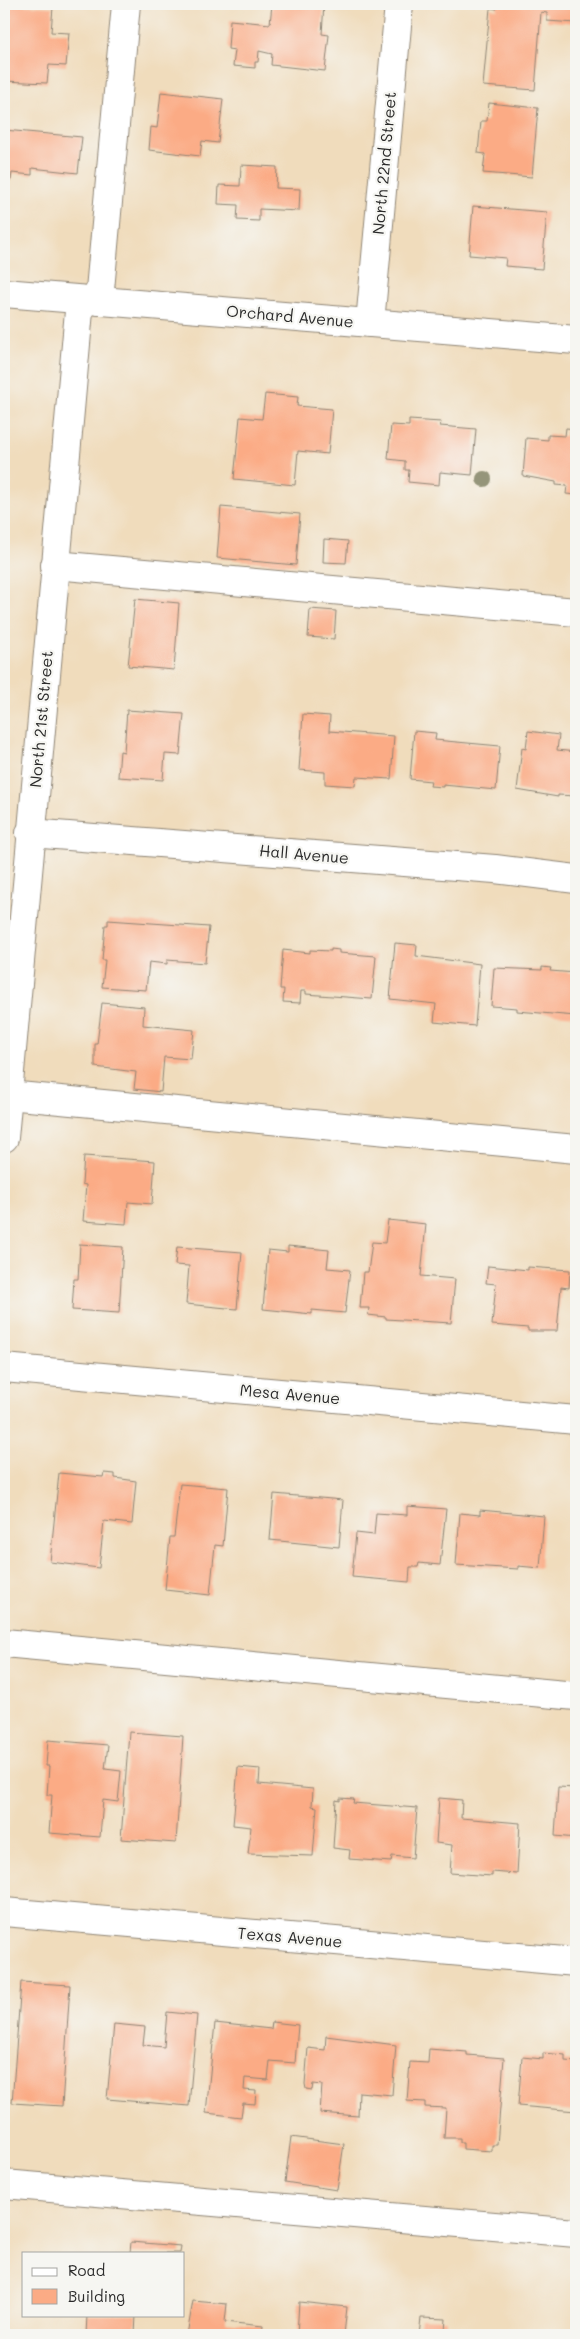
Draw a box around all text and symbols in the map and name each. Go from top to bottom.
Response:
street label: North 22nd Street [367,91,400,235]
street label: Orchard Avenue [225,299,355,332]
street label: North 21st Street [24,650,57,788]
street label: Hall Avenue [258,839,350,868]
street label: Mesa Avenue [239,1379,341,1408]
street label: Texas Avenue [237,1921,343,1952]
legend [22,2252,185,2316]
text: Road [68,2260,105,2280]
text: Building [68,2286,125,2306]

